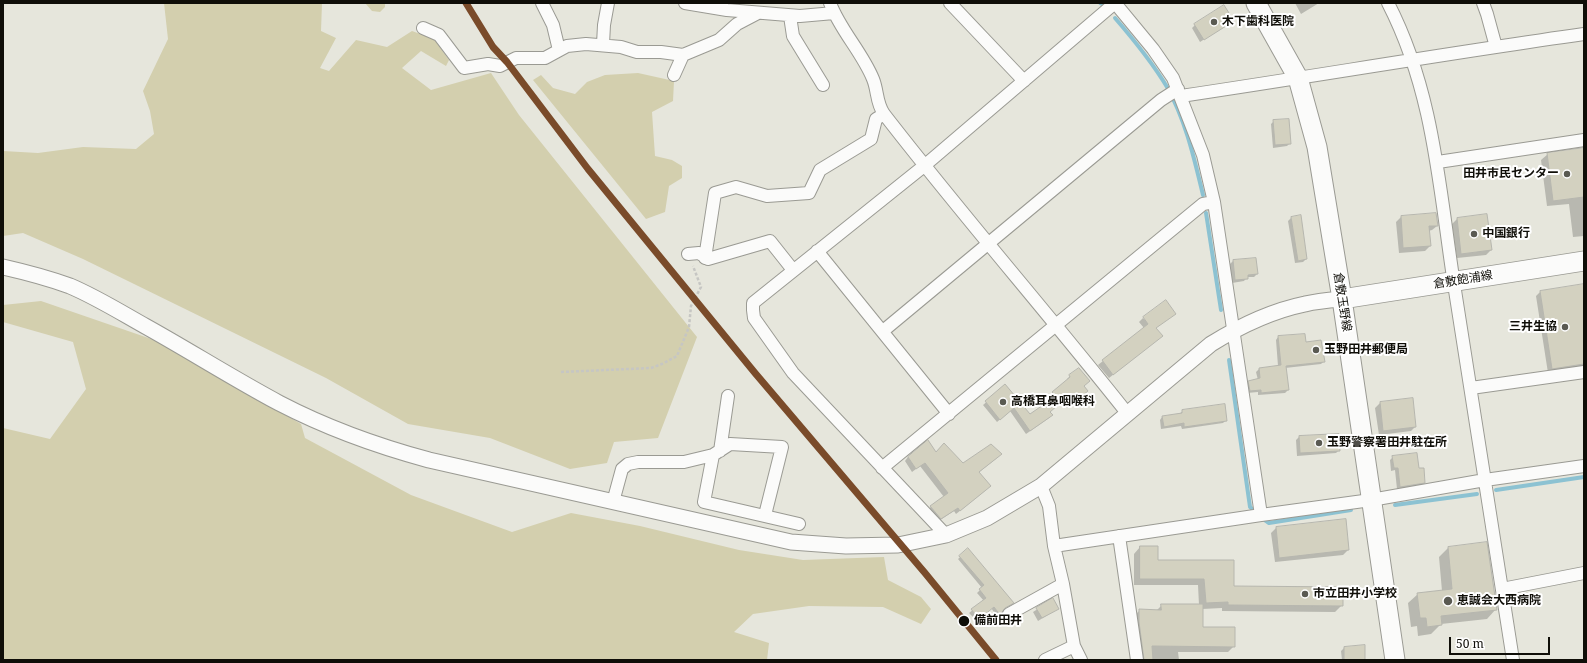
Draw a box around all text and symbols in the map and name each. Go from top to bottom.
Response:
place label: 木下歯科医院 [1222,15,1294,29]
marker: 木下歯科医院 [1209,17,1219,27]
place label: 田井市民センター [1463,167,1559,181]
marker: 田井市民センター [1562,169,1572,179]
place label: 中国銀行 [1482,227,1530,241]
marker: 中国銀行 [1469,229,1479,239]
street label: 倉敷飽浦線 [1432,268,1494,292]
street label: 倉敷玉野線 [1330,271,1354,333]
place label: 三井生協 [1509,320,1557,334]
marker: 三井生協 [1560,322,1570,332]
place label: 玉野田井郵便局 [1324,343,1408,357]
marker: 玉野田井郵便局 [1311,345,1321,355]
place label: 高橋耳鼻咽喉科 [1011,395,1095,409]
marker: 高橋耳鼻咽喉科 [998,397,1008,407]
place label: 玉野警察署田井駐在所 [1327,436,1447,450]
marker: 玉野警察署田井駐在所 [1314,438,1324,448]
place label: 市立田井小学校 [1313,587,1397,601]
marker: 市立田井小学校 [1300,589,1310,599]
place label: 恵誠会大西病院 [1457,594,1541,608]
marker: 恵誠会大西病院 [1442,595,1454,607]
marker: 備前田井 [957,614,971,628]
place label: 備前田井 [974,614,1022,628]
scale bar [1451,629,1552,655]
text: 50 m [1456,635,1484,652]

